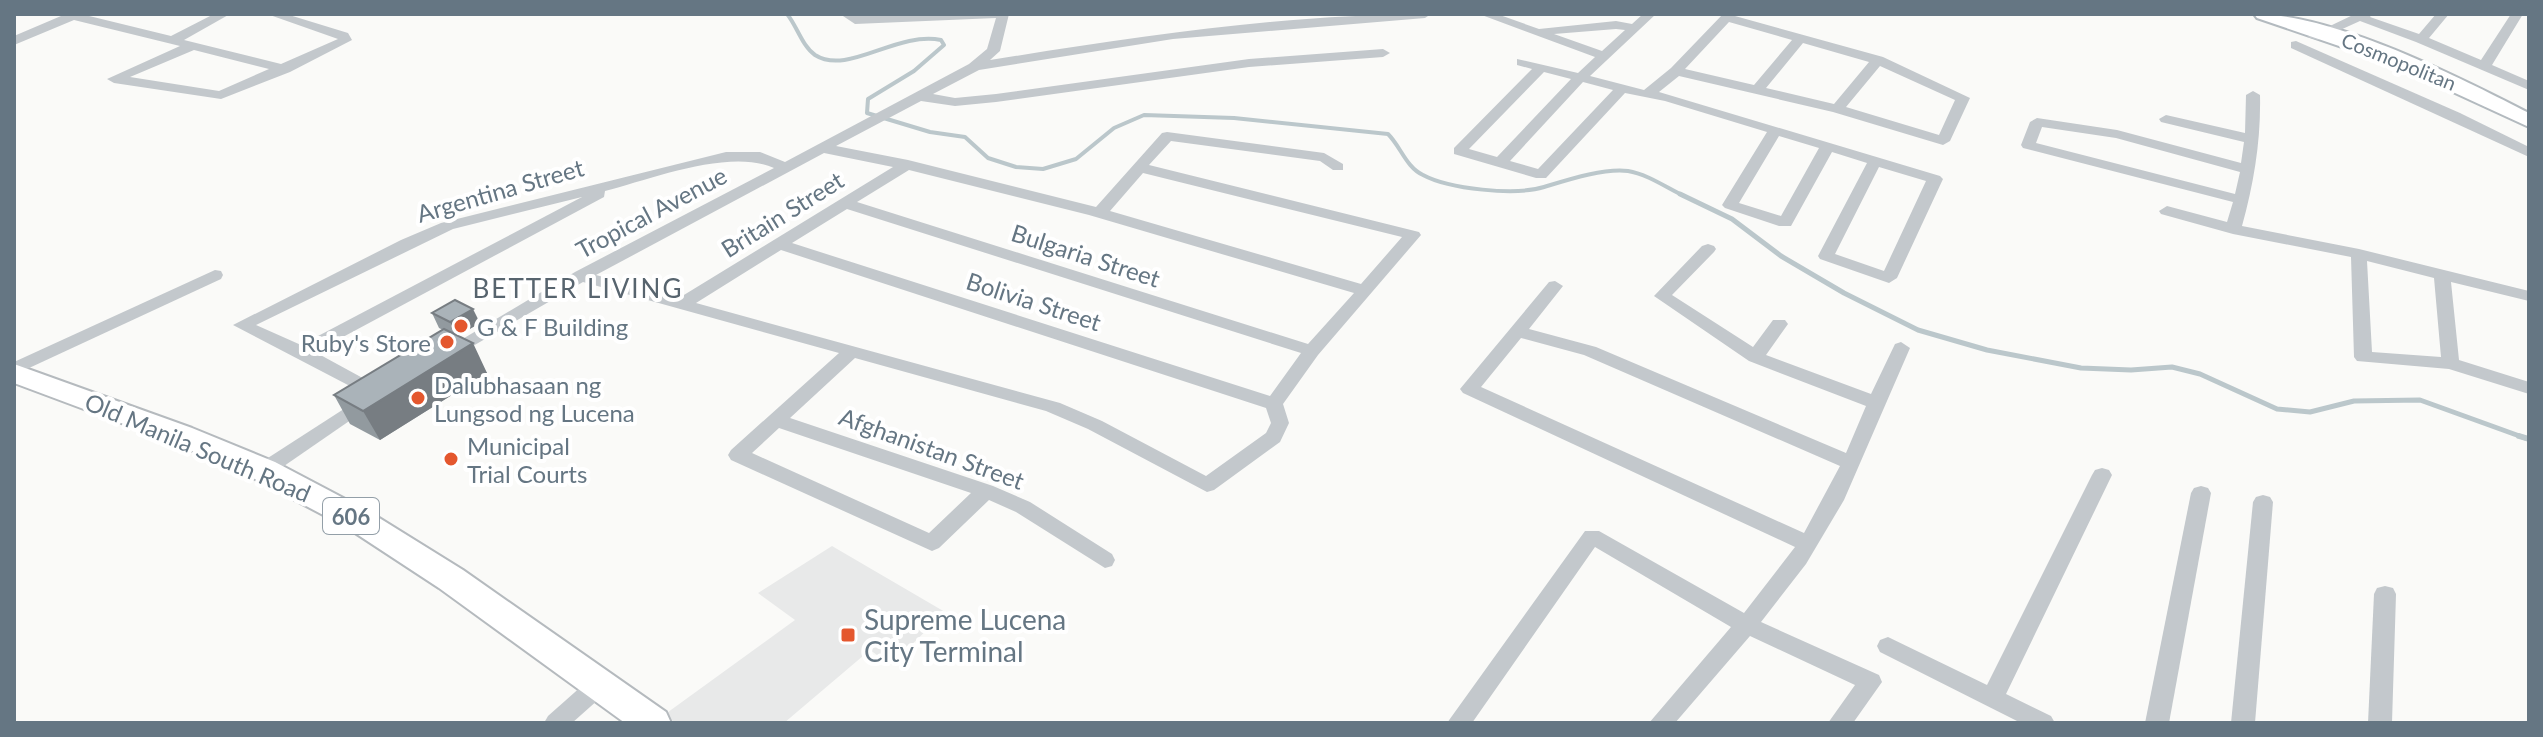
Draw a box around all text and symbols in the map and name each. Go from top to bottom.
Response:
street label: Cosmopolitan [2338,27,2460,95]
street label: Argentina Street [413,152,587,228]
street label: Tropical Avenue [571,160,731,264]
street label: Britain Street [715,165,849,263]
street label: Bulgaria Street [1008,217,1164,293]
street label: Bolivia Street [963,266,1105,337]
district label: BETTER LIVING [473,272,683,304]
place label: G & F Building [477,312,628,341]
marker: G & F Building [452,317,470,335]
place label: Ruby's Store [301,328,431,357]
marker: Ruby's Store [438,333,456,351]
place label: Dalubhasaan ng Lungsod ng Lucena [434,370,635,427]
street label: Old Manila South Road [81,386,315,508]
marker: Dalubhasaan ng Lungsod ng Lucena [409,389,427,407]
street label: Afghanistan Street [836,401,1029,495]
place label: Municipal Trial Courts [467,431,587,488]
marker: Municipal Trial Courts [442,450,460,468]
road number: 606 [323,498,379,534]
place label: Supreme Lucena City Terminal [864,602,1066,668]
marker: Supreme Lucena City Terminal [839,626,857,644]

